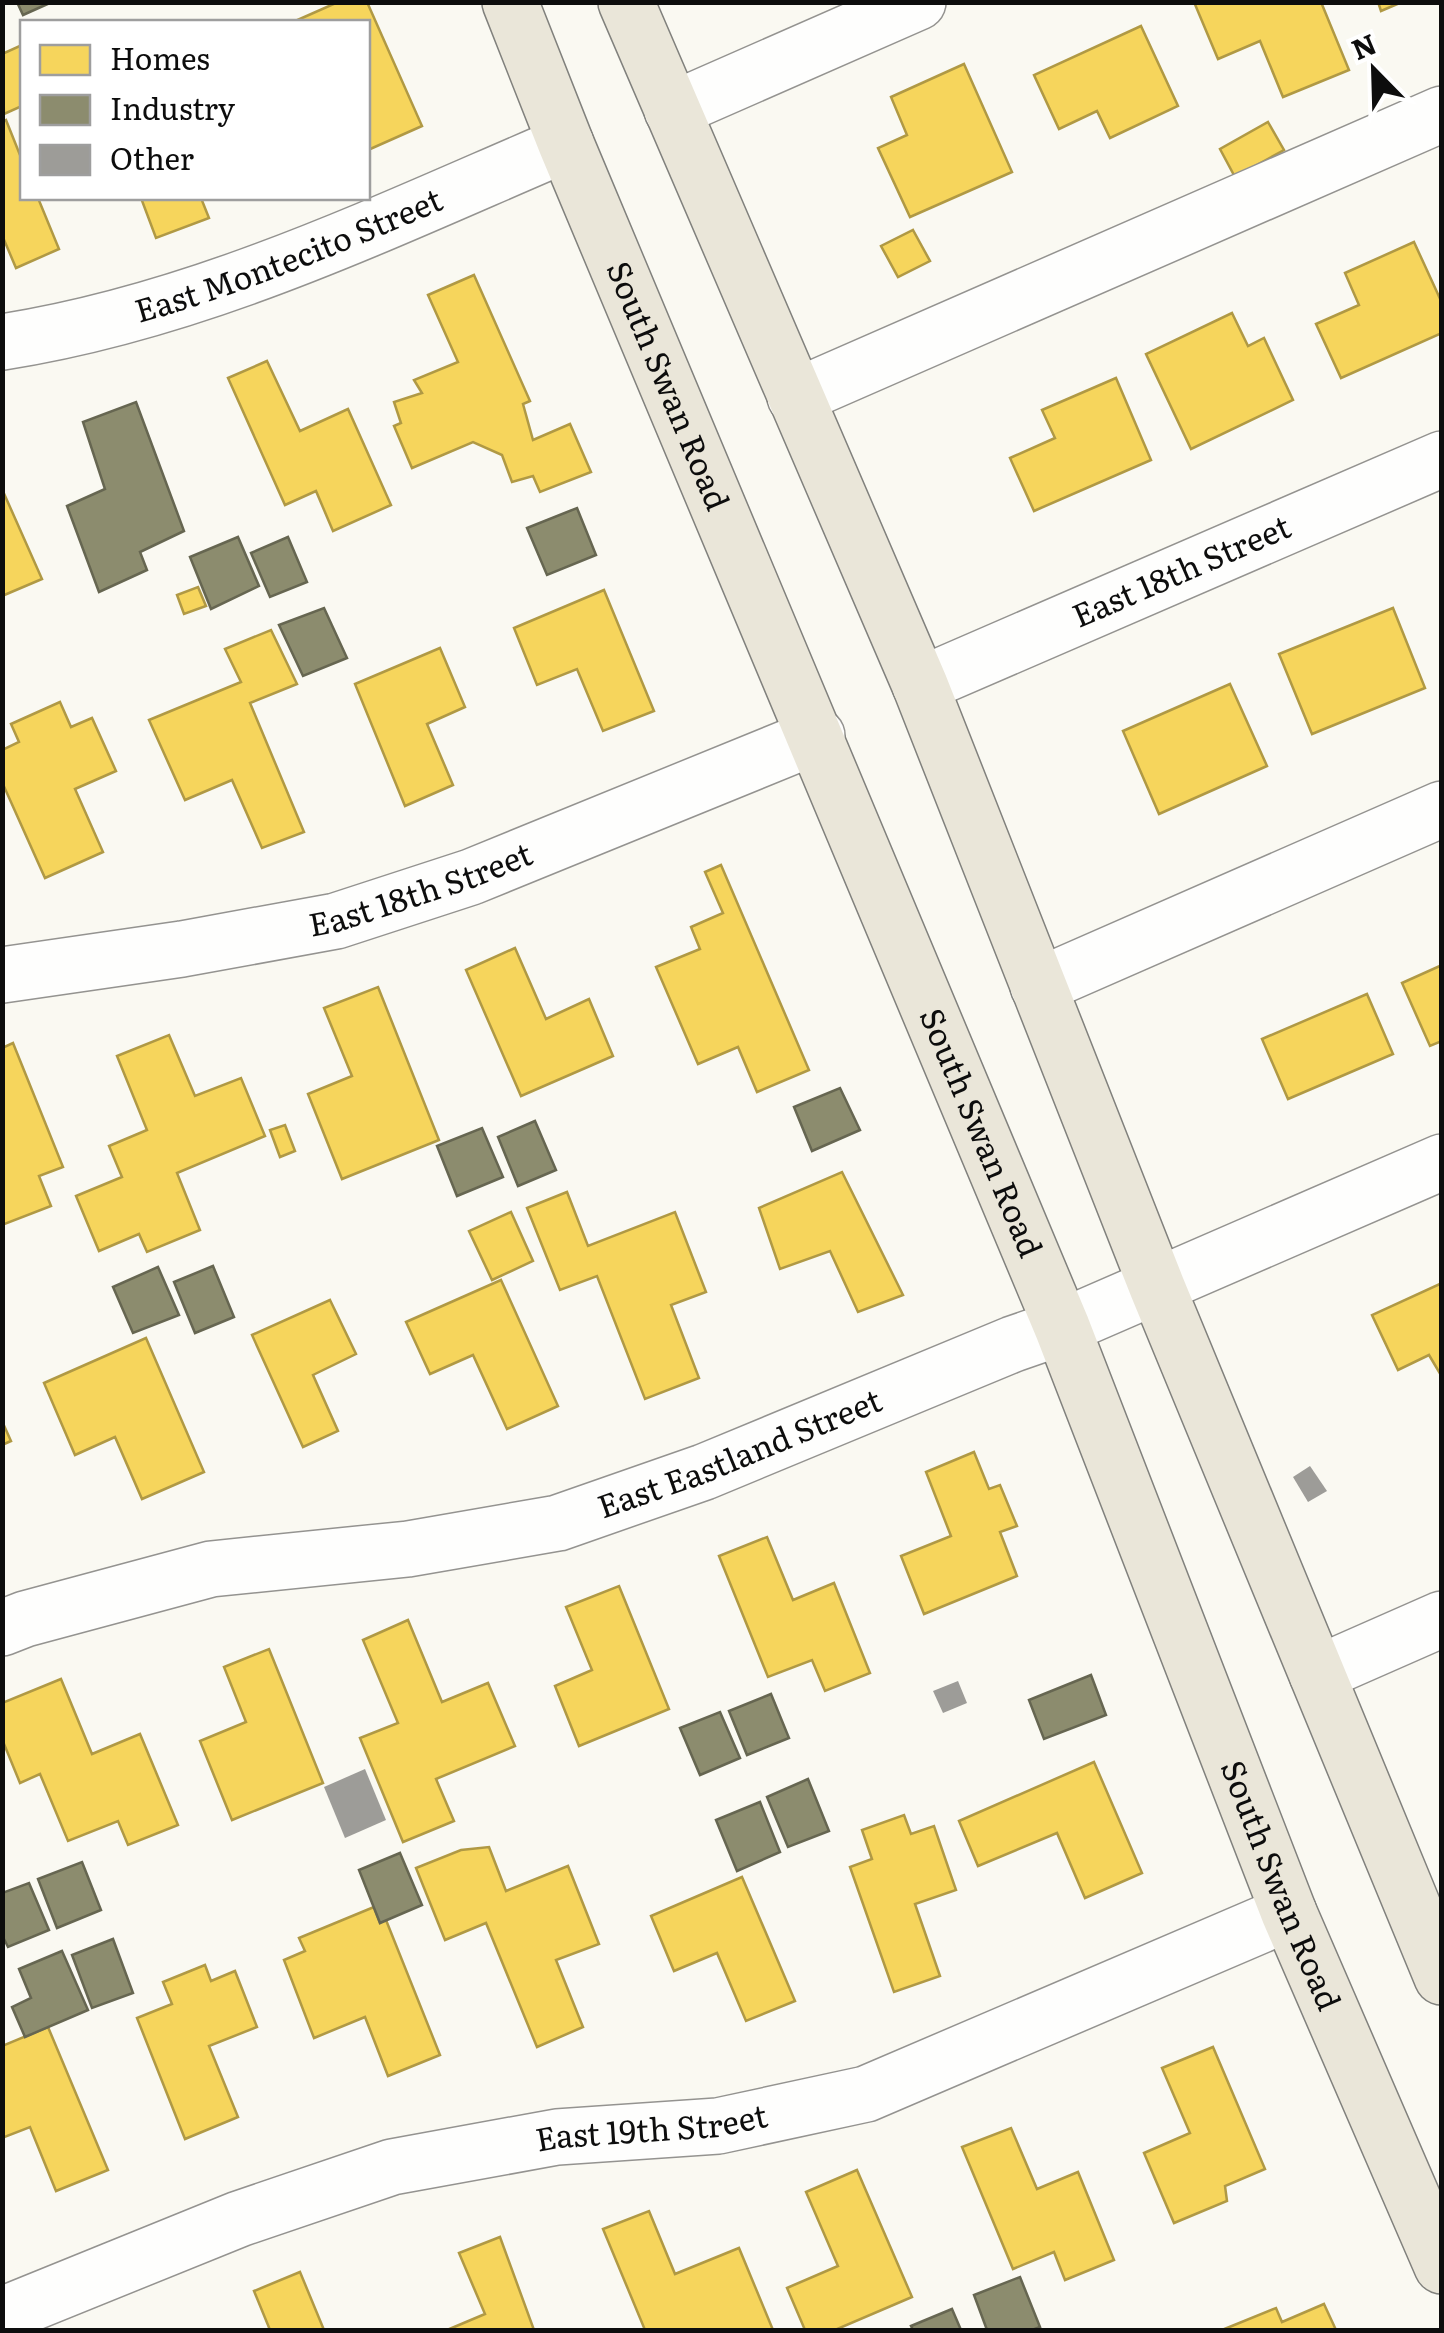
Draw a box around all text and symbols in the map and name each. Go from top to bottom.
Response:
legend [20,20,370,200]
north arrow [1324,20,1424,120]
text: N [1344,21,1382,69]
text: Homes [110,35,210,79]
text: Industry [110,85,236,129]
text: Other [110,135,194,179]
street label: East Montecito Street [128,174,449,333]
street label: South Swan Road [597,253,744,517]
street label: East 18th Street [1064,501,1297,637]
street label: East 18th Street [304,828,539,947]
street label: South Swan Road [910,1000,1057,1264]
street label: East Eastland Street [590,1374,888,1528]
street label: South Swan Road [1211,1752,1355,2017]
street label: East 19th Street [531,2089,771,2161]

